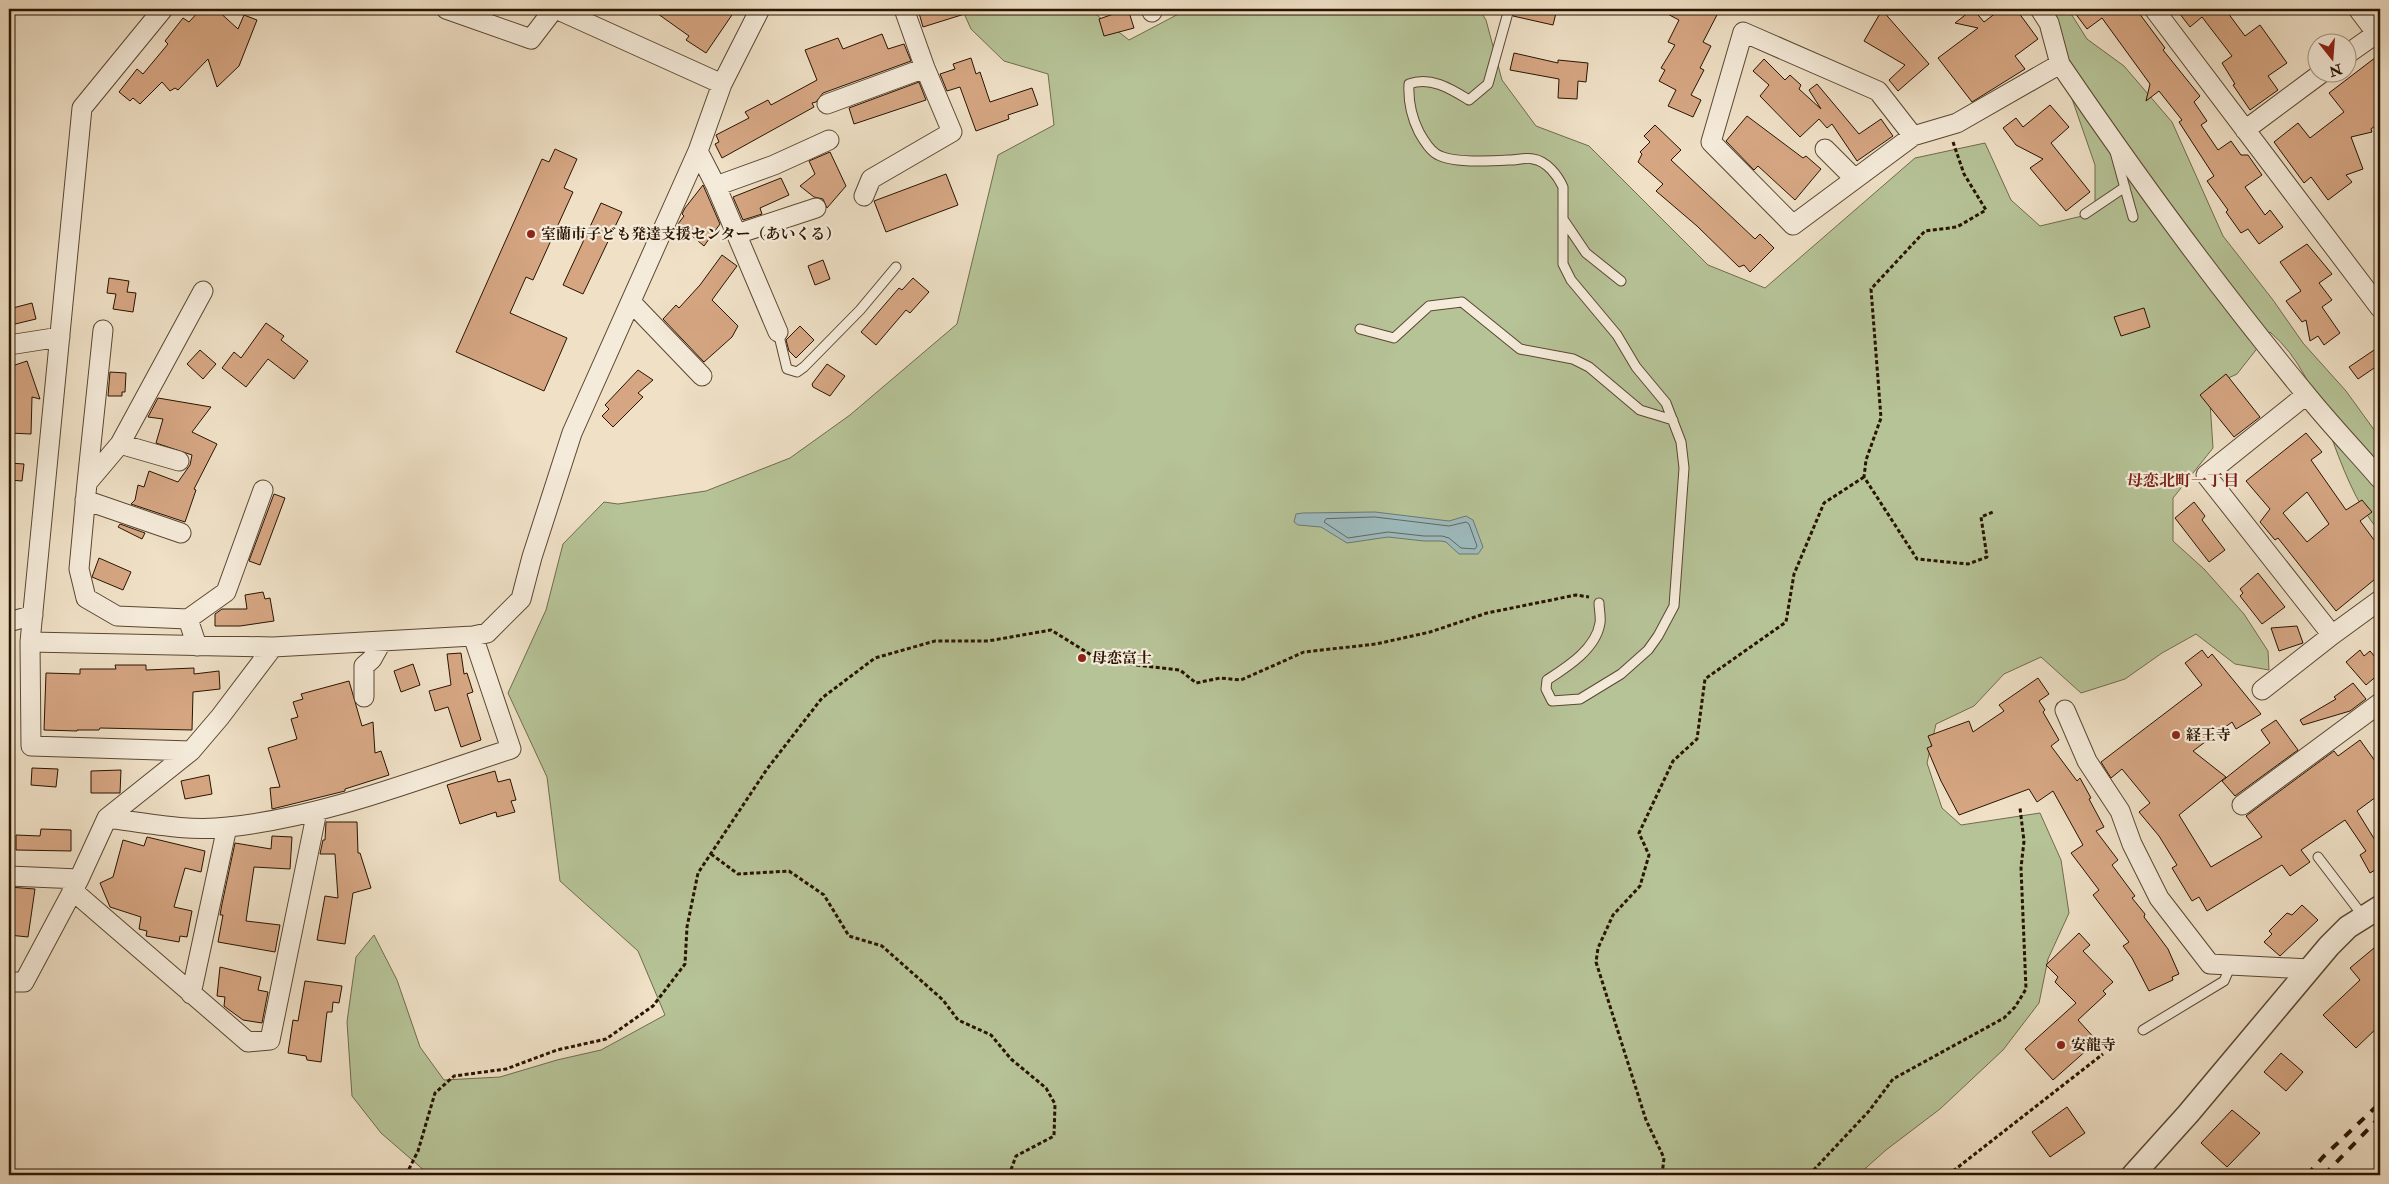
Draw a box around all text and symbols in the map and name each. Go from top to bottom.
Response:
north arrow [2306,32,2356,82]
text: N [2327,60,2345,80]
place label: 室蘭市子ども発達支援センター（あいくる） [541,225,840,244]
marker: 室蘭市子ども発達支援センター（あいくる） [525,228,537,240]
district label: 母恋北町一丁目 [2127,471,2239,491]
place label: 母恋富士 [1092,649,1152,668]
marker: 母恋富士 [1076,652,1088,664]
place label: 経王寺 [2186,726,2231,745]
marker: 経王寺 [2170,729,2182,741]
place label: 安龍寺 [2071,1036,2116,1055]
marker: 安龍寺 [2055,1039,2067,1051]

